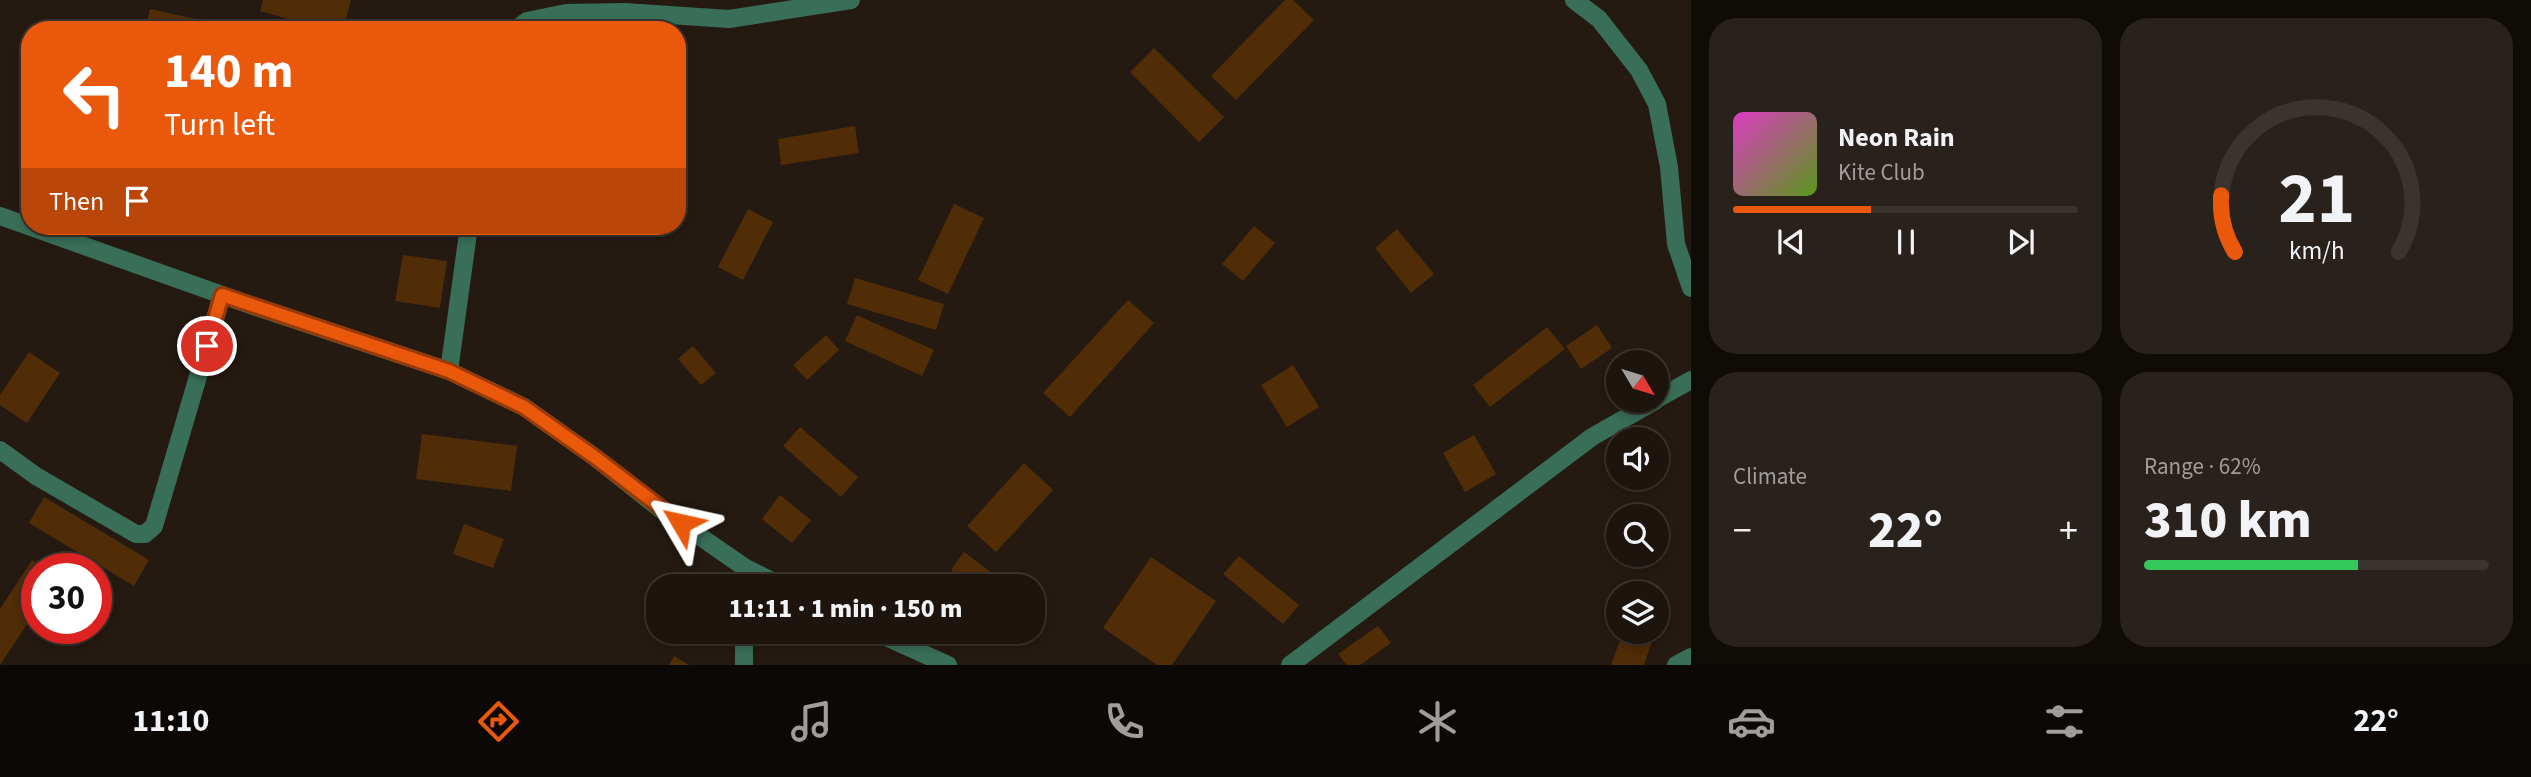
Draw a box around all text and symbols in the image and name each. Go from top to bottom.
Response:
text: 140 m [164,37,293,107]
icon: left [49,49,140,140]
text: Turn left [164,102,275,148]
text: Neon Rain [1838,119,1955,156]
text: 21 [2278,148,2355,252]
text: Kite Club [1838,156,1925,189]
icon: arrive [118,182,156,220]
text: Then [49,183,104,220]
icon: previous [1772,223,1810,261]
icon: pause [1887,223,1925,261]
icon: next [2002,223,2040,261]
text: km/h [2289,233,2344,269]
pin [177,316,237,376]
icon: arrive [188,327,226,365]
north arrow [1606,350,1670,413]
map controls [1606,350,1669,644]
button: sound [1606,427,1669,490]
text: Range · 62% [2144,450,2261,483]
text: Climate [1733,460,1807,493]
text: 310 km [2144,484,2312,558]
position arrow [644,486,718,560]
text: 22° [1868,494,1943,568]
button: search [1606,504,1669,567]
text: − [1733,504,1752,558]
text: + [2059,504,2078,558]
speed limit sign: 30 [21,553,112,644]
button: layers [1606,581,1669,644]
text: 11:11 · 1 min · 150 m [729,590,962,627]
icon: directions [474,697,523,746]
icon: music [787,697,836,746]
icon: phone [1100,697,1149,746]
icon: climate [1413,697,1462,746]
icon: car [1727,697,1776,746]
icon: filters [2040,697,2089,746]
text: 11:10 [132,698,209,744]
text: 22° [2353,698,2399,744]

